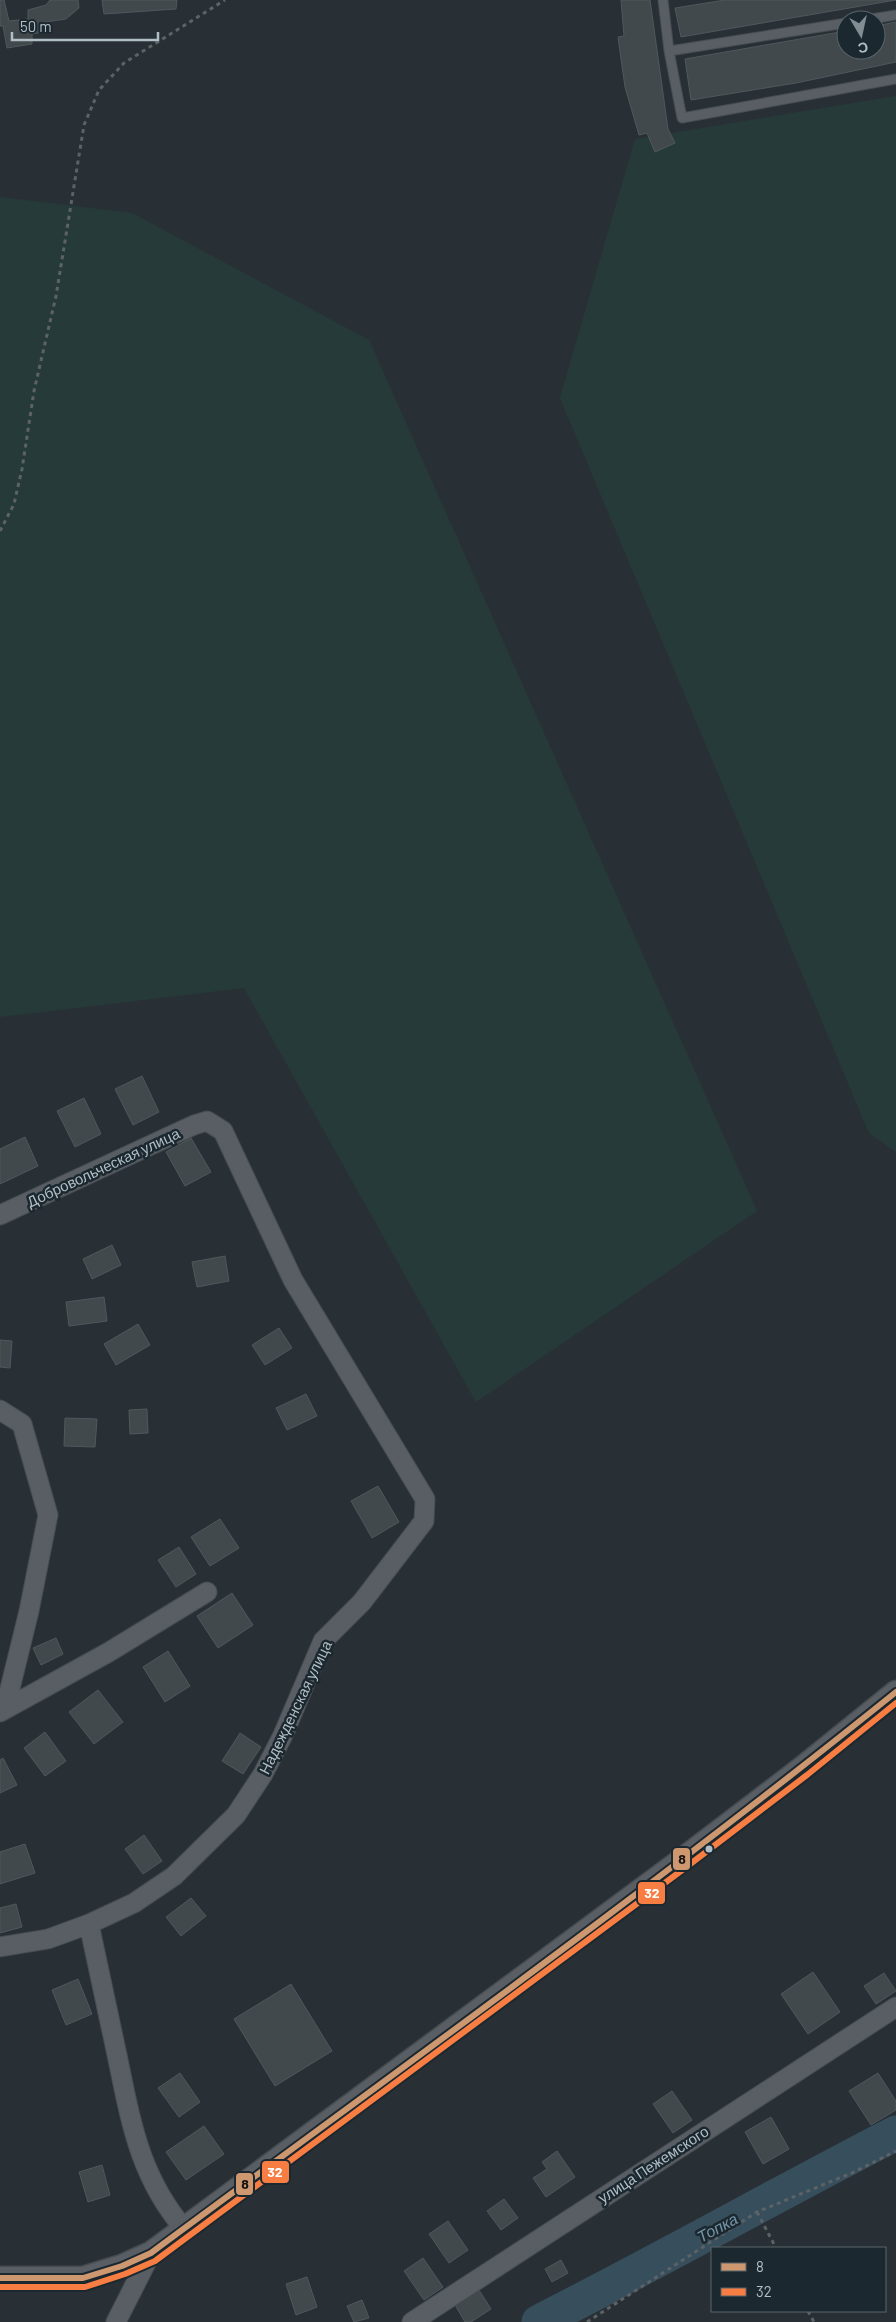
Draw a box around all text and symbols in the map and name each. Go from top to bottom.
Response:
scale bar [12,10,159,42]
north arrow [836,10,886,60]
text: 50 m [20,17,52,35]
text: С [857,39,869,58]
street label: Добровольческая улица [24,1123,183,1210]
street label: Надежденская улица [255,1637,336,1777]
unlabelled marker [704,1844,714,1854]
line badge: 8 [672,1847,691,1871]
text: 8 [678,1850,686,1867]
line badge: 32 [637,1881,666,1905]
text: 32 [644,1884,660,1901]
street label: улица Пежемского [594,2122,712,2206]
line badge: 32 [261,2160,290,2184]
text: 32 [267,2163,283,2180]
line badge: 8 [235,2172,254,2196]
text: 8 [241,2175,249,2192]
water label: Топка [693,2208,741,2246]
legend [711,2247,886,2312]
text: 8 [756,2257,764,2275]
text: 32 [756,2282,772,2300]

